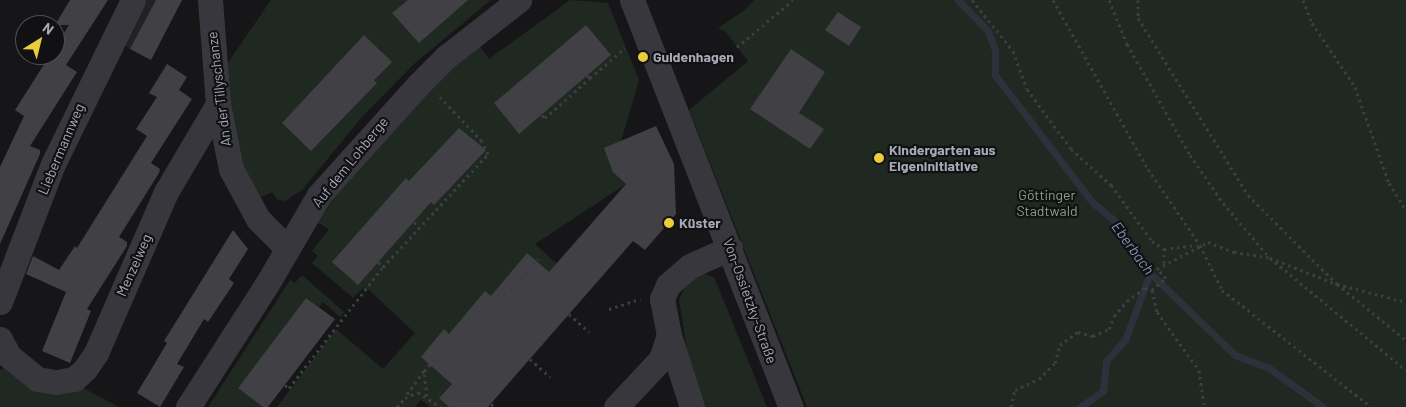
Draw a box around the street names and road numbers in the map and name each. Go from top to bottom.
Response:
street label: An der Tillyschanze [204,31,234,147]
street label: Liebermannweg [34,101,88,197]
street label: Auf dem Lohberge [308,113,392,211]
street label: Menzelweg [113,231,155,299]
street label: Von-Ossietzky-Straße [720,236,780,366]

